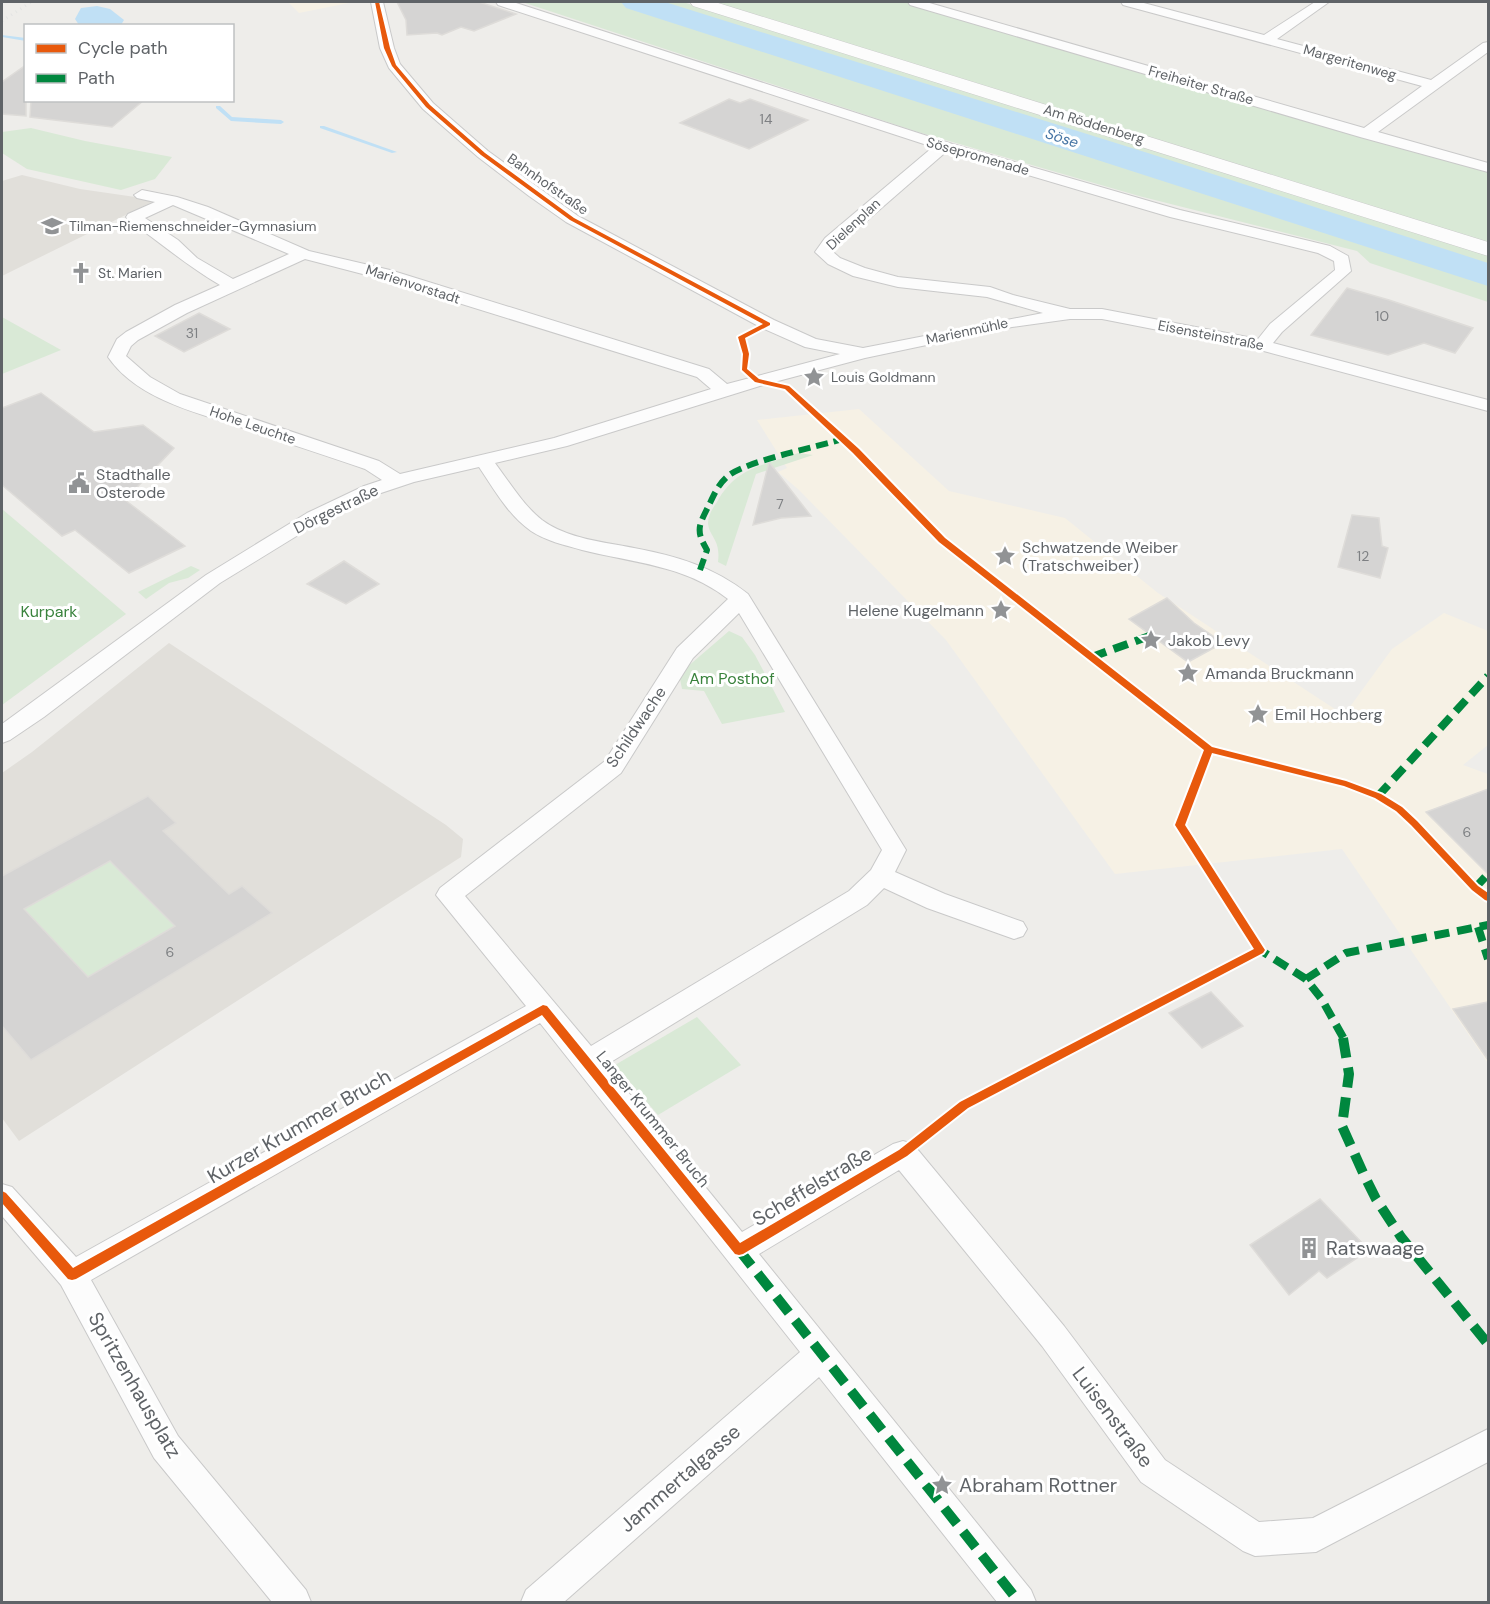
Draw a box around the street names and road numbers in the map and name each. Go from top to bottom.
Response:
street label: Margeritenweg [1301,40,1399,84]
street label: Freiheiter Straße [1146,61,1256,109]
street label: Am Röddenberg [1041,100,1147,148]
street label: Sösepromenade [924,133,1032,179]
street label: Bahnhofstraße [504,149,592,219]
street label: Dielenplan [822,194,884,254]
street label: Marienvorstadt [363,260,463,308]
street label: Marienmühle [924,314,1010,348]
street label: Eisensteinstraße [1156,316,1266,354]
street label: Hohe Leuchte [208,402,298,448]
street label: Dörgestraße [290,479,382,539]
street label: Schildwache [601,683,671,771]
street label: Langer Krummer Bruch [592,1047,714,1191]
street label: Kurzer Krummer Bruch [203,1063,395,1189]
street label: Scheffelstraße [747,1140,877,1232]
street label: Spritzenhausplatz [83,1307,187,1463]
street label: Luisenstraße [1067,1361,1159,1473]
street label: Jammertalgasse [614,1418,746,1538]

